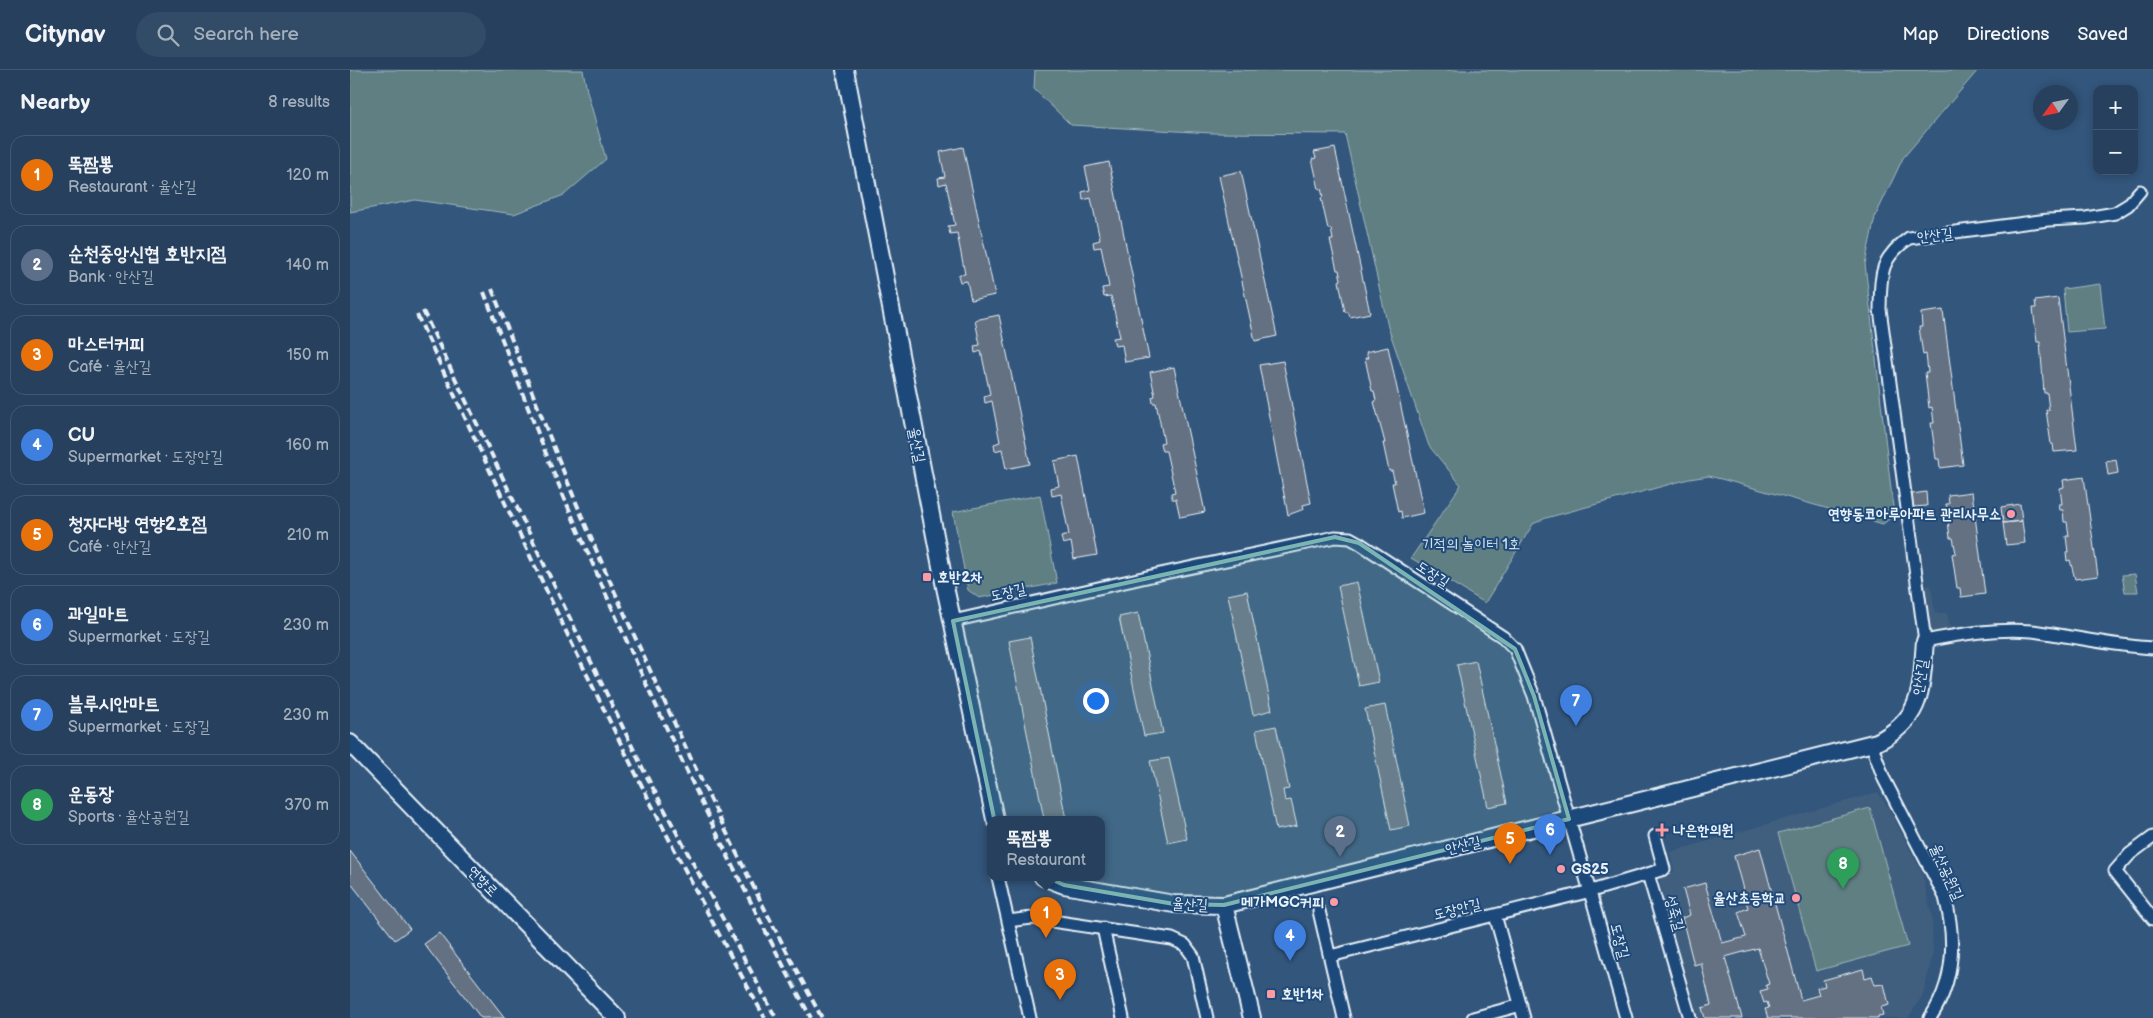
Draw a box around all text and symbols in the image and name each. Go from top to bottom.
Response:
search box [136,12,486,57]
text: Citynav [25,20,106,49]
icon: search [154,21,182,49]
text: Search here [194,23,299,46]
text: Map [1903,24,1939,45]
text: Directions [1967,24,2049,45]
text: Saved [2077,24,2128,45]
north arrow [2033,85,2078,130]
map controls [2093,85,2138,175]
button: + [2093,85,2138,130]
text: Nearby [20,90,90,115]
text: 8 results [268,93,330,112]
button: − [2093,130,2138,175]
text: 뚝짬뽕 [68,153,114,176]
text: 1 [34,166,40,185]
text: 120 m [286,166,329,185]
text: Restaurant · 율산길 [68,178,197,197]
street label: 안산길 [1916,224,1954,247]
text: 순천중앙신협 호반지점 [68,243,226,266]
text: 2 [32,256,42,275]
text: 140 m [286,256,329,275]
text: Bank · 안산길 [68,268,154,287]
text: 마스터커피 [68,333,144,356]
text: 3 [32,346,42,365]
text: 150 m [287,346,329,365]
text: Café · 율산길 [68,358,151,377]
text: CU [68,424,95,447]
street label: 율산길 [904,426,929,465]
text: 4 [32,436,42,455]
text: 160 m [286,436,329,455]
text: Supermarket · 도장안길 [68,448,223,467]
place label: 연향동코아루아파트 관리사무소 [1828,505,2001,524]
marker: 연향동코아루아파트 관리사무소 [2005,508,2017,520]
text: 청자다방 연향2호점 [68,513,207,536]
text: 5 [32,526,42,545]
text: 210 m [287,526,329,545]
park label: 기적의 놀이터 1호 [1422,535,1520,554]
text: Café · 안산길 [68,538,151,557]
street label: 도장길 [1412,557,1453,592]
place label: 호반2차 [937,568,982,587]
marker: 호반2차 [921,571,933,583]
street label: 도장길 [988,579,1028,606]
text: 과일마트 [68,603,129,626]
text: 6 [32,616,42,635]
text: 230 m [283,616,329,635]
text: Supermarket · 도장길 [68,628,210,647]
street label: 안산길 [1909,658,1932,696]
pin: 7 [1560,685,1592,726]
your location [1083,688,1109,714]
text: 블루시안마트 [68,693,160,716]
text: 7 [33,706,41,725]
text: 230 m [283,706,329,725]
text: Supermarket · 도장길 [68,718,210,737]
text: 운동장 [68,783,114,806]
text: 8 [32,796,42,815]
text: 370 m [284,796,329,815]
text: Sports · 율산공원길 [68,808,189,827]
pin: 6 [1534,814,1566,855]
popup [987,816,1105,881]
pin: 2 [1324,816,1356,857]
place label: 나은한의원 [1673,821,1733,840]
pin: 5 [1494,823,1526,864]
marker: 나은한의원 [1655,823,1669,837]
text: 뚝짬뽕 [1006,827,1052,850]
street label: 안산길 [1443,832,1483,859]
street label: 율산공원길 [1926,841,1967,904]
pin: 8 [1827,848,1859,889]
text: Restaurant [1006,851,1086,870]
place label: GS25 [1571,860,1609,879]
street label: 연향로 [463,862,502,901]
marker: GS25 [1555,863,1567,875]
place label: 율산초등학교 [1714,889,1786,908]
marker: 율산초등학교 [1790,892,1802,904]
place label: 메가MGC커피 [1241,893,1324,912]
street label: 성죽길 [1660,893,1689,933]
street label: 율산길 [1171,894,1209,915]
street label: 도장안길 [1431,894,1483,925]
marker: 메가MGC커피 [1328,896,1340,908]
pin: 1 [1030,897,1062,938]
pin: 4 [1274,920,1306,961]
street label: 도장길 [1606,921,1633,961]
pin: 3 [1044,959,1076,1000]
place label: 호반1차 [1281,985,1324,1004]
marker: 호반1차 [1265,988,1277,1000]

